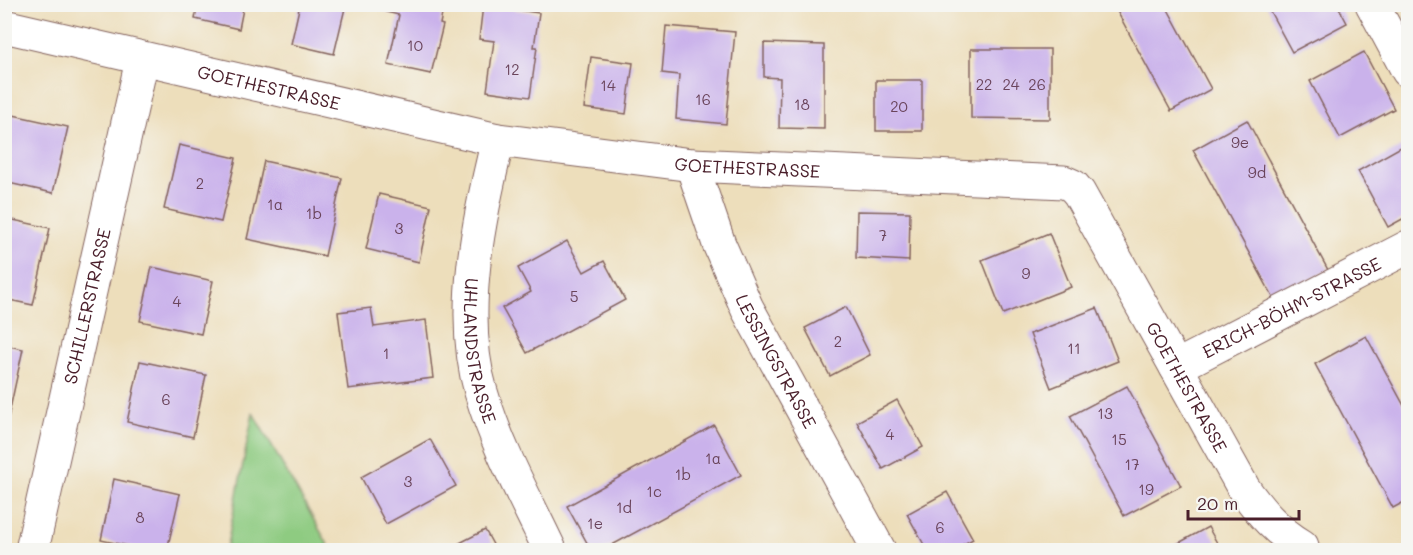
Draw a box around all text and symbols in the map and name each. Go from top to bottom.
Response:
house number: 10 [407,35,423,55]
street label: GOETHESTRASSE [195,59,343,115]
house number: 12 [504,59,520,79]
house number: 22 [976,74,992,94]
house number: 24 [1002,74,1020,94]
house number: 26 [1028,74,1046,94]
house number: 14 [600,75,616,95]
house number: 16 [695,89,711,109]
house number: 18 [794,94,810,114]
house number: 20 [890,96,908,116]
house number: 9e [1231,132,1249,152]
street label: GOETHESTRASSE [673,151,821,183]
house number: 9d [1248,162,1266,182]
house number: 2 [196,173,204,193]
house number: 1a [267,194,283,214]
house number: 1b [306,203,322,223]
house number: 3 [395,218,404,238]
house number: 7 [879,225,887,245]
street label: SCHILLERSTRASSE [58,226,116,386]
street label: ERICH-BÖHM-STRASSE [1198,251,1385,363]
house number: 9 [1022,263,1031,283]
street label: UHLANDSTRASSE [459,277,502,427]
house number: 5 [570,286,578,306]
street label: LESSINGSTRASSE [730,290,822,433]
house number: 4 [173,291,182,311]
street label: GOETHESTRASSE [1141,317,1233,456]
house number: 2 [834,331,842,351]
house number: 11 [1067,338,1081,358]
house number: 1 [383,343,389,363]
house number: 6 [161,389,171,409]
house number: 13 [1097,403,1113,423]
house number: 4 [886,424,895,444]
house number: 15 [1111,429,1127,449]
house number: 1a [705,448,721,468]
house number: 17 [1124,454,1140,474]
house number: 1b [675,464,691,484]
house number: 3 [404,471,413,491]
house number: 19 [1138,479,1154,499]
house number: 1c [646,481,662,501]
scale bar [1188,483,1299,521]
text: 20 m [1197,491,1238,515]
house number: 1d [616,497,632,517]
house number: 8 [135,507,145,527]
house number: 1e [587,513,603,533]
house number: 6 [935,517,945,537]

